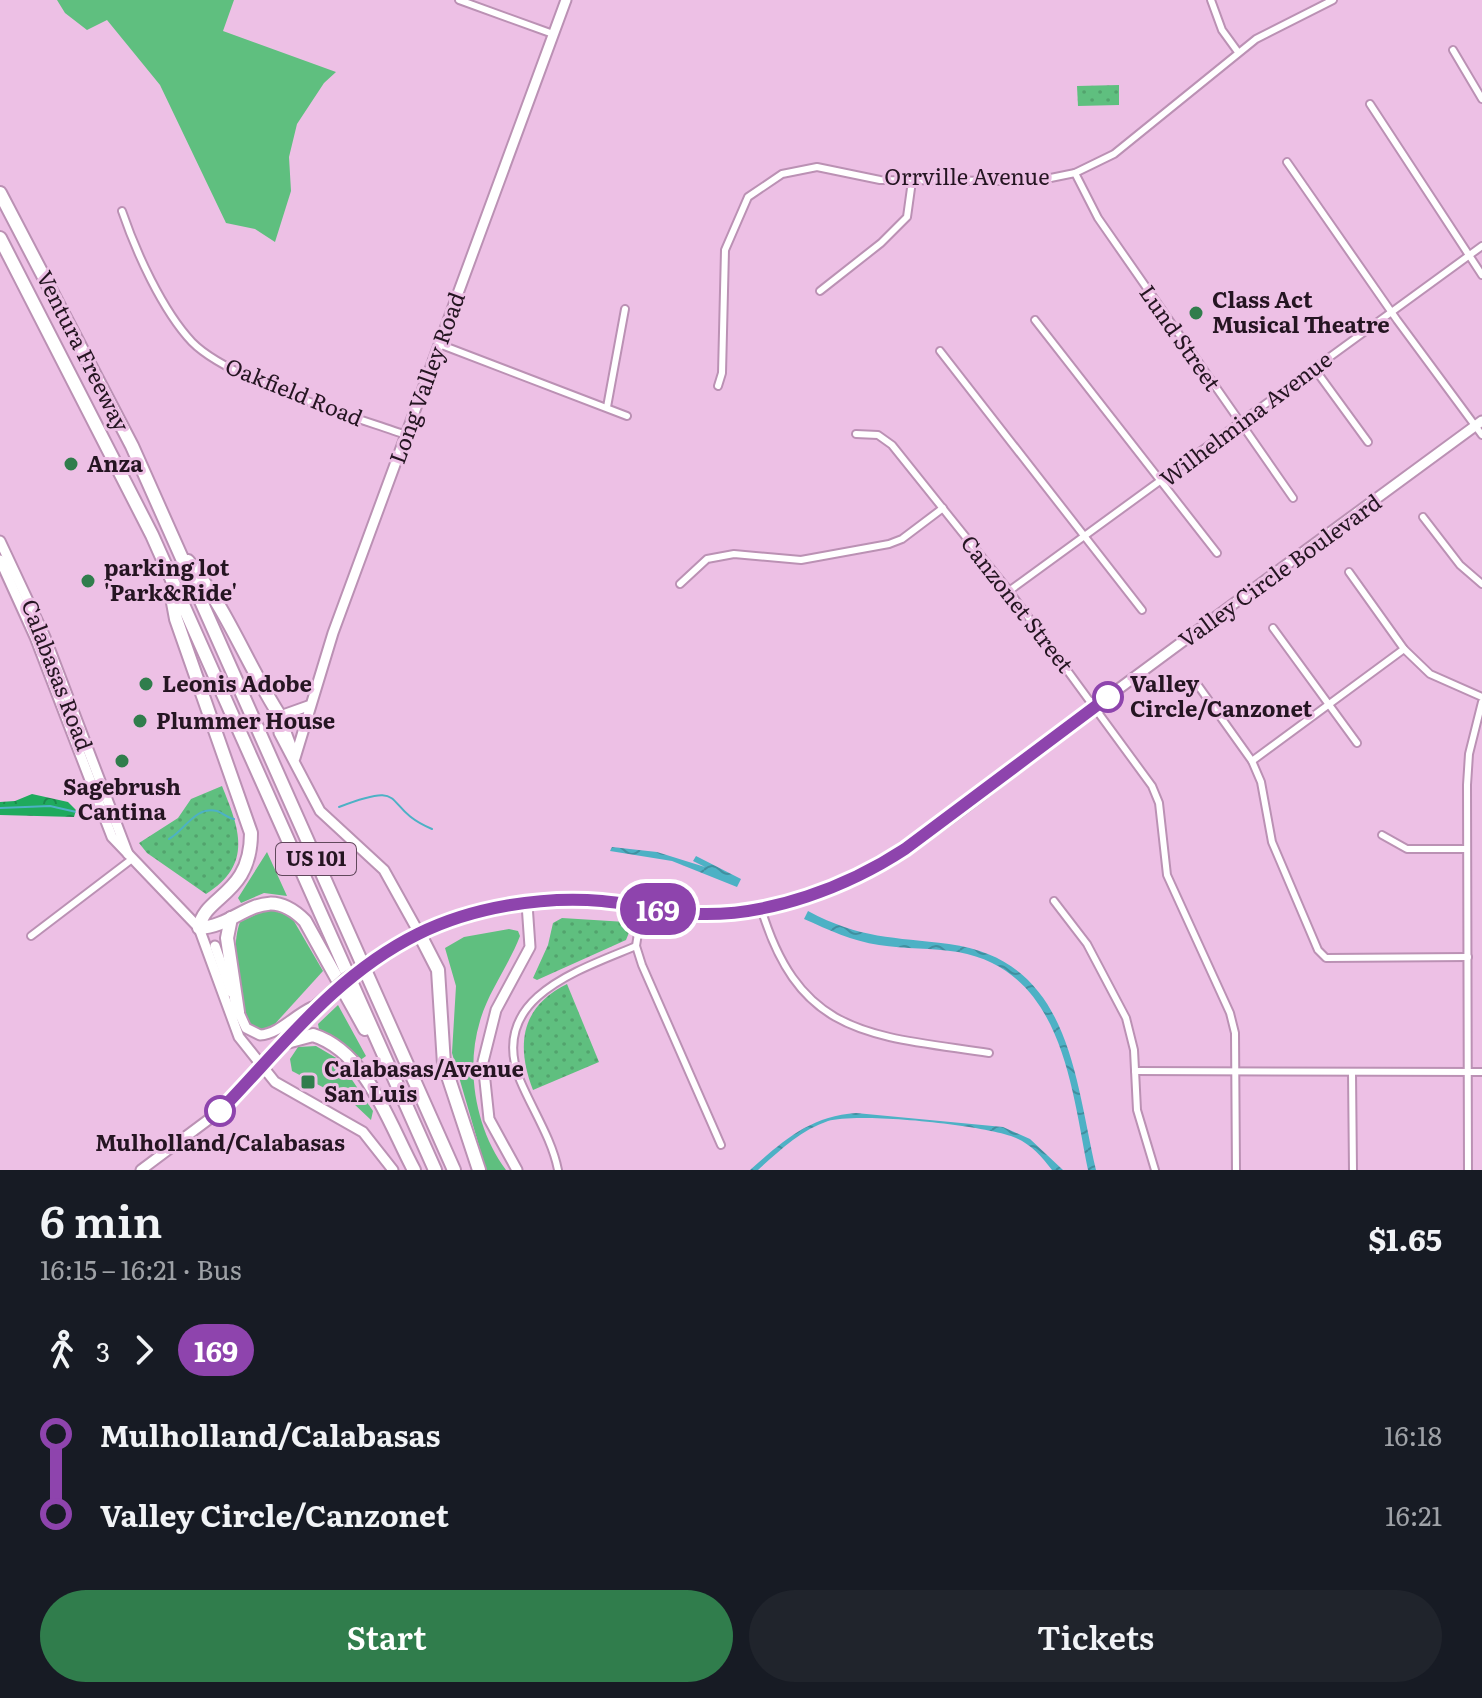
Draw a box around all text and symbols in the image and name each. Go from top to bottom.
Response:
street label: Orrville Avenue [884,159,1050,192]
street label: Ventura Freeway [30,264,139,437]
street label: Lund Street [1133,277,1230,397]
place label: Class Act Musical Theatre [1212,282,1390,340]
street label: Long Valley Road [379,287,472,468]
marker: Class Act Musical Theatre [1187,304,1205,322]
street label: Wilhelmina Avenue [1152,342,1338,494]
street label: Oakfield Road [221,348,368,433]
place label: Anza [87,446,143,479]
marker: Anza [62,455,80,473]
street label: Valley Circle Boulevard [1171,485,1387,655]
street label: Canzonet Street [954,527,1082,679]
place label: parking lot 'Park&Ride' [104,550,237,608]
marker: parking lot 'Park&Ride' [79,572,97,590]
street label: Calabasas Road [14,594,102,755]
place label: Leonis Adobe [162,666,312,699]
place label: Valley Circle/Canzonet [1130,666,1313,724]
marker: Leonis Adobe [137,675,155,693]
marker: Valley Circle/Canzonet [1093,682,1123,712]
place label: Plummer House [156,703,335,736]
marker: Plummer House [131,712,149,730]
marker: Sagebrush Cantina [113,752,131,770]
place label: Sagebrush Cantina [63,769,181,827]
road number: US 101 [276,843,356,875]
line badge: 169 [612,883,704,935]
text: 169 [636,888,680,930]
place label: Calabasas/Avenue San Luis [324,1051,524,1109]
marker: Calabasas/Avenue San Luis [299,1073,317,1091]
marker: Mulholland/Calabasas [205,1096,235,1126]
place label: Mulholland/Calabasas [95,1125,345,1158]
text: 6 min [40,1186,163,1252]
text: $1.65 [1368,1216,1442,1260]
text: 16:15 – 16:21 · Bus [40,1249,242,1288]
icon: walk [40,1328,84,1372]
icon: forward [122,1328,166,1372]
text: 169 [194,1329,238,1371]
text: 3 [96,1331,110,1370]
text: Mulholland/Calabasas [100,1412,441,1456]
text: 16:18 [1384,1415,1442,1454]
text: Valley Circle/Canzonet [100,1492,449,1536]
text: 16:21 [1385,1495,1442,1534]
button: Start [40,1590,733,1682]
button: Tickets [749,1590,1442,1682]

